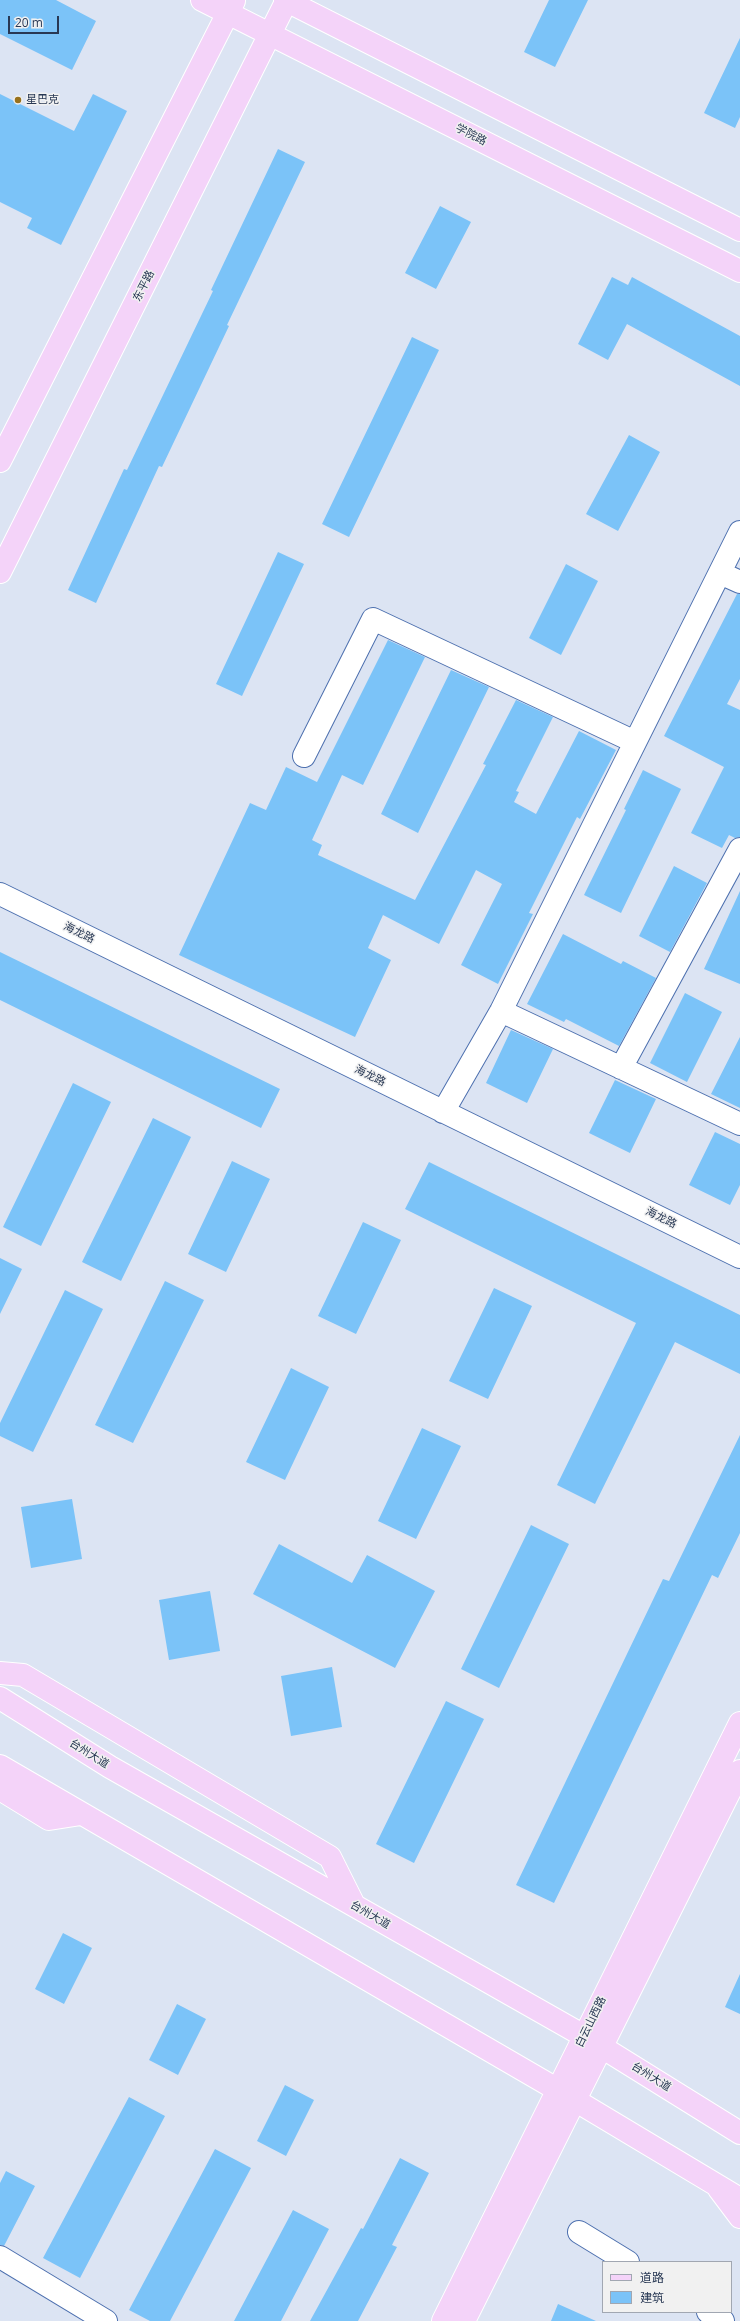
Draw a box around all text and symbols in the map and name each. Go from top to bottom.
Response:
scale bar [10,8,61,34]
text: 20 m [15,14,43,31]
place label: 星巴克 [26,93,59,107]
marker: 星巴克 [13,95,23,105]
street label: 学院路 [453,122,489,148]
street label: 东平路 [131,268,157,304]
street label: 海龙路 [61,920,97,946]
street label: 海龙路 [352,1063,388,1089]
street label: 海龙路 [643,1205,679,1231]
street label: 台州大道 [67,1737,111,1771]
street label: 台州大道 [348,1898,392,1932]
street label: 白云山西路 [573,1994,609,2050]
street label: 台州大道 [629,2060,673,2094]
legend [602,2261,732,2313]
text: 道路 [640,2269,664,2286]
text: 建筑 [640,2289,664,2306]

